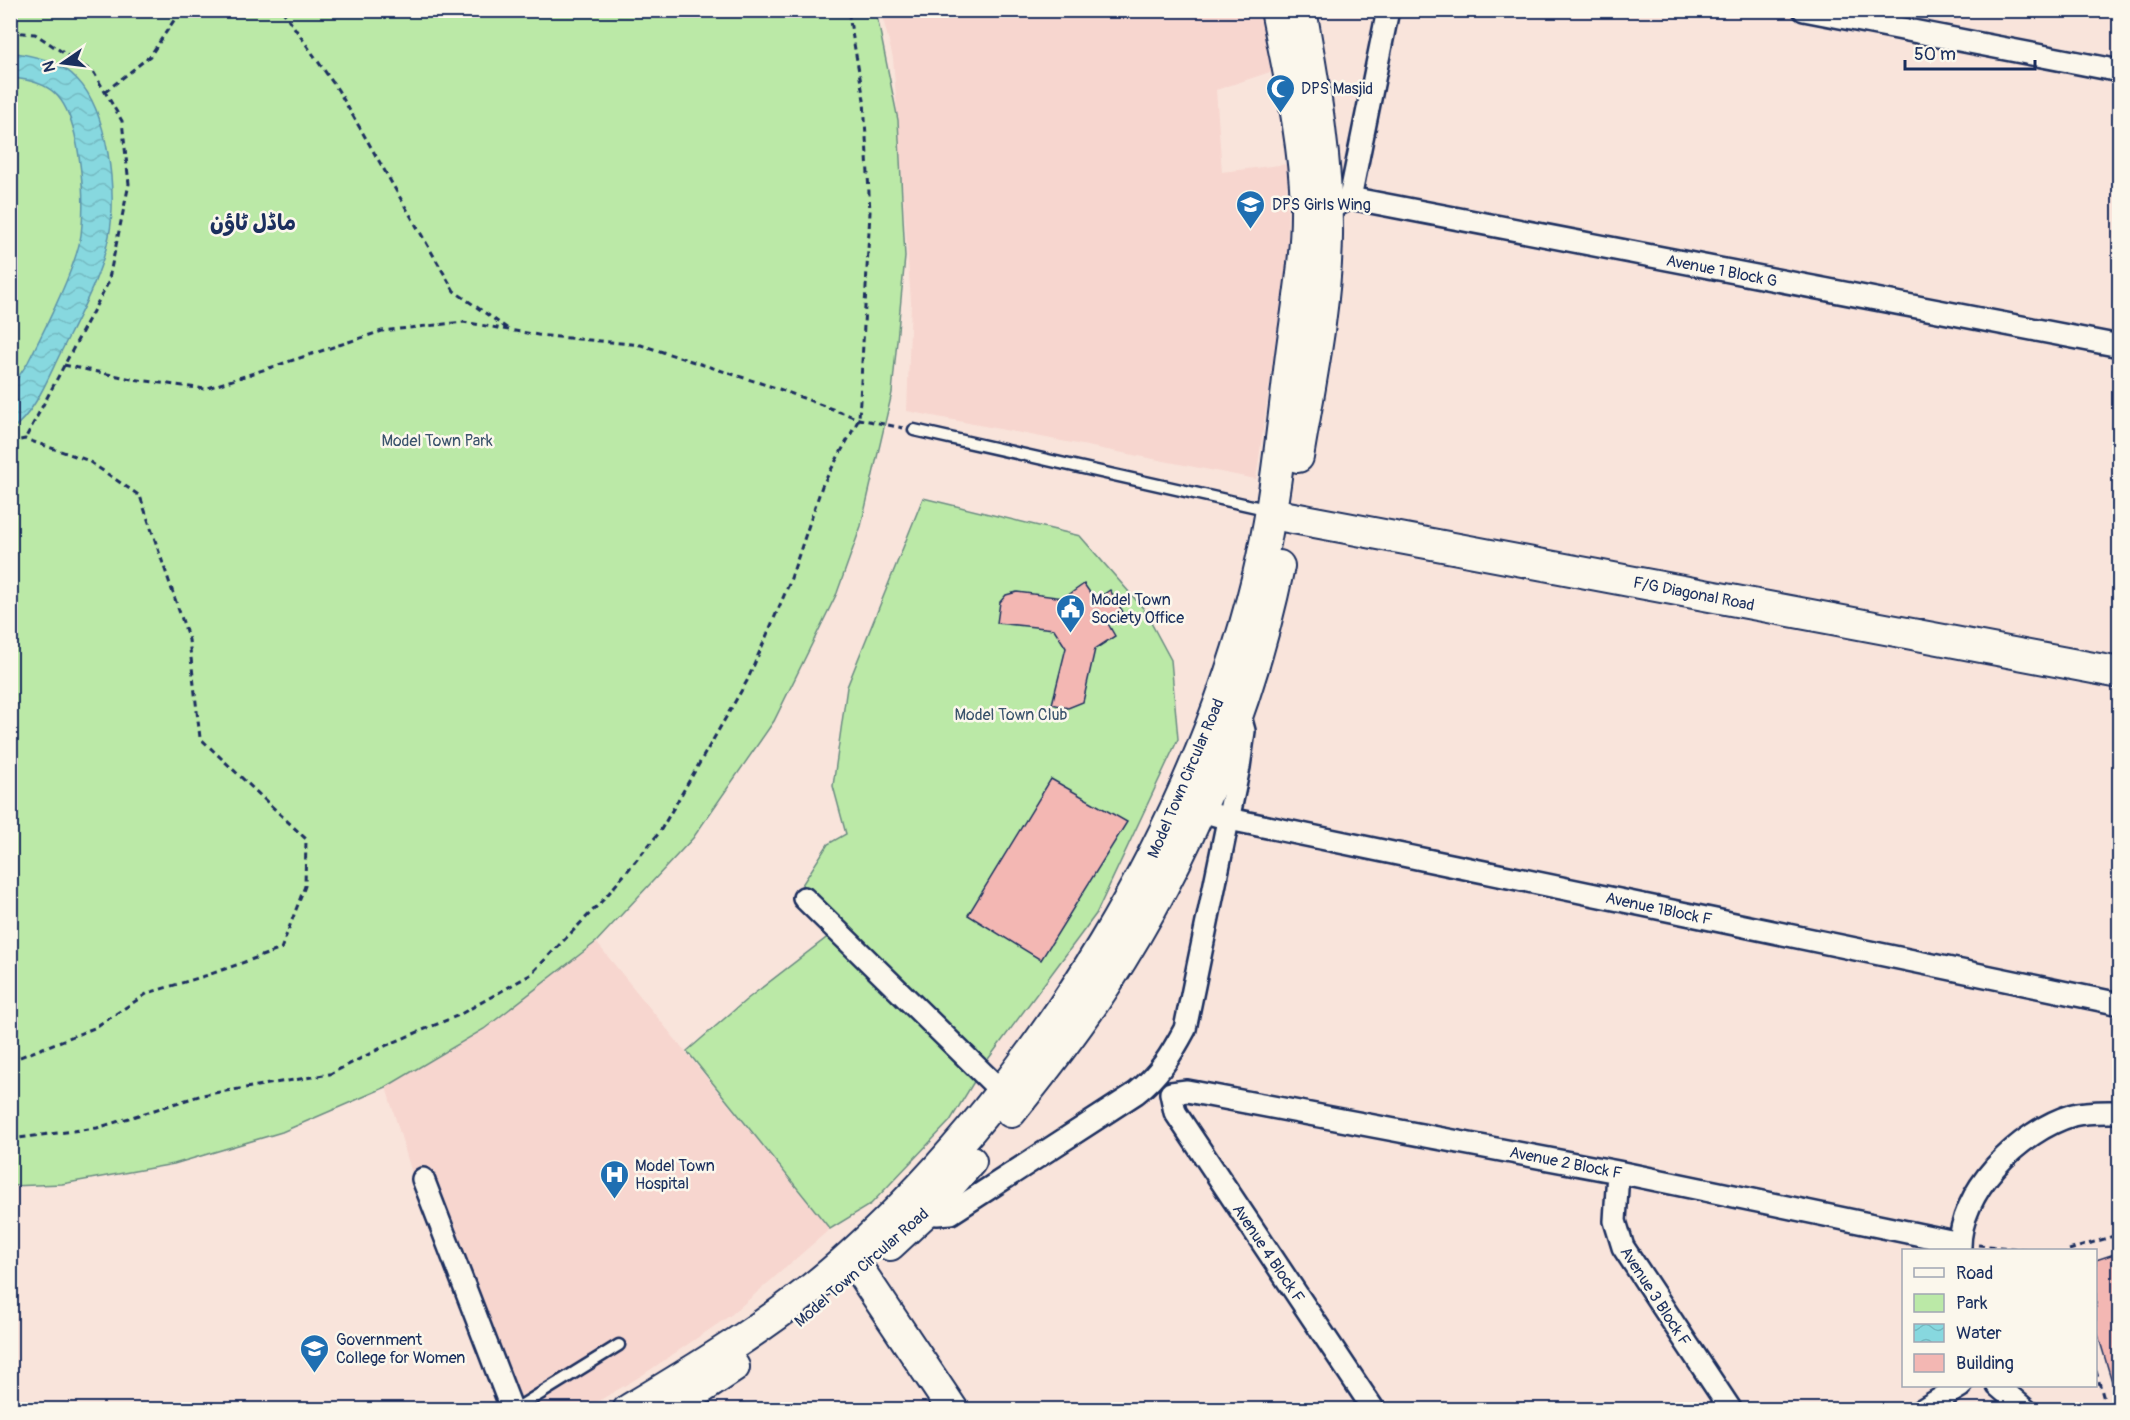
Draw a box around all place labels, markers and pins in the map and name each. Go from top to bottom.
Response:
mosque icon: DPS Masjid [1264,72,1296,114]
place label: DPS Masjid [1301,79,1373,99]
school or university icon: DPS Girls Wing [1235,188,1267,230]
place label: DPS Girls Wing [1272,195,1371,215]
place label: Model Town Society Office [1091,590,1184,628]
public building icon: Model Town Society Office [1054,592,1086,634]
place label: Model Town Hospital [635,1156,715,1194]
hospital icon: Model Town Hospital [598,1158,630,1200]
place label: Government College for Women [336,1330,465,1368]
school or university icon: Government College for Women [299,1332,331,1374]

